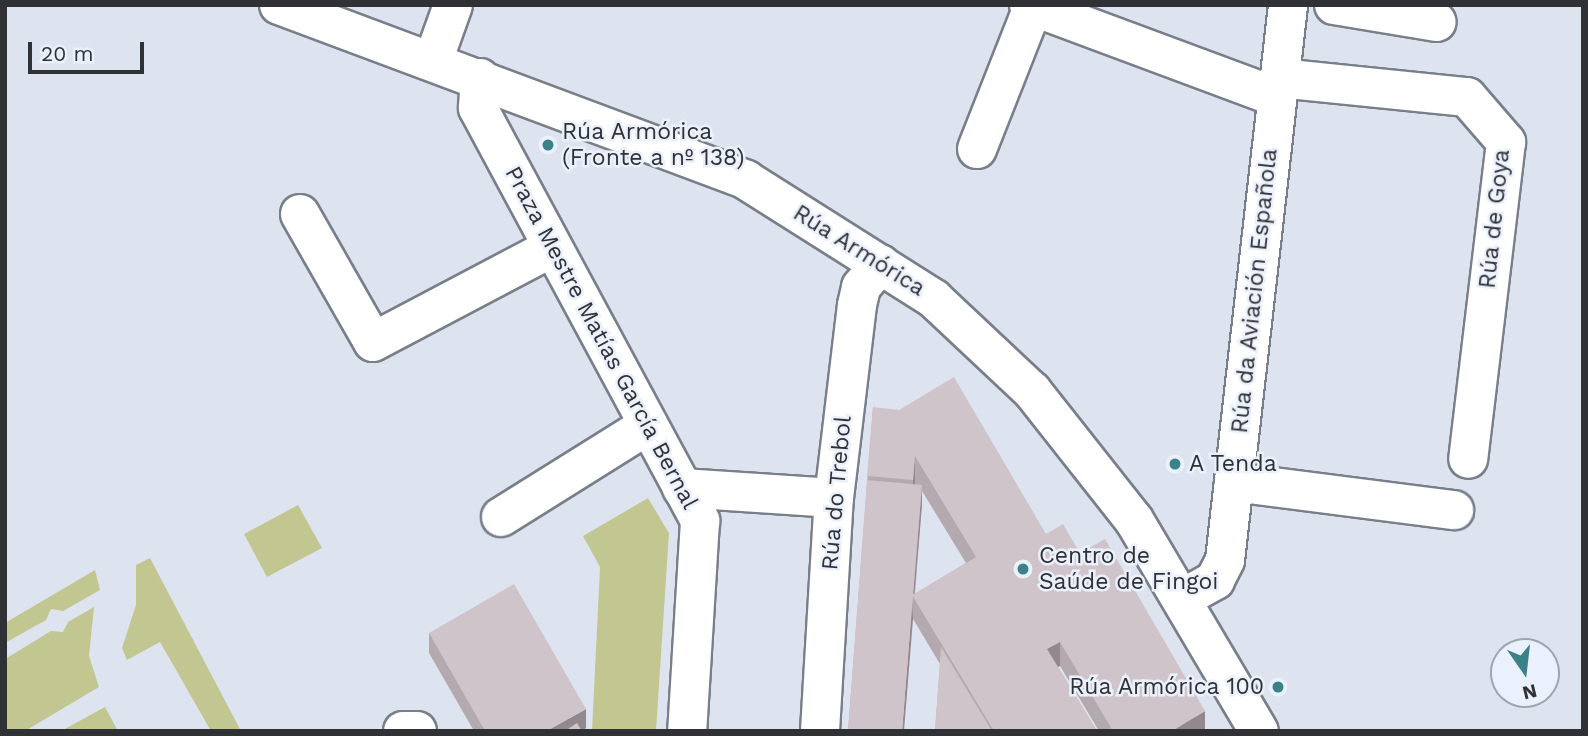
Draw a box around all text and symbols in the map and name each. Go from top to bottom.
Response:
scale bar [32,28,147,72]
text: 20 m [41,41,93,66]
place label: Rúa Armórica (Fronte a nº 138) [562,118,746,172]
marker: Rúa Armórica (Fronte a nº 138) [540,137,556,153]
street label: Rúa da Aviación Española [1226,146,1284,436]
street label: Rúa de Goya [1474,148,1516,290]
street label: Praza Mestre Matías García Bernal [498,161,704,515]
street label: Rúa Armórica [787,199,931,303]
street label: Rúa do Trebol [816,414,858,572]
place label: A Tenda [1189,450,1278,478]
marker: A Tenda [1167,456,1183,472]
place label: Centro de Saúde de Fingoi [1039,542,1218,596]
marker: Centro de Saúde de Fingoi [1013,559,1033,579]
north arrow [1490,638,1560,708]
place label: Rúa Armórica 100 [1067,673,1264,701]
marker: Rúa Armórica 100 [1270,679,1286,695]
text: N [1520,679,1539,705]

